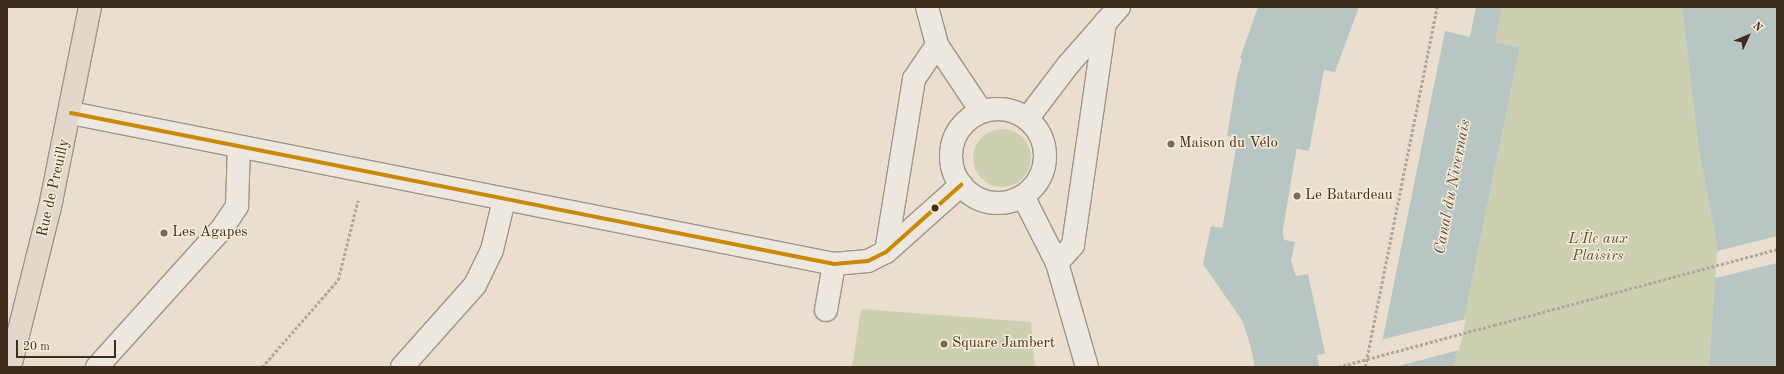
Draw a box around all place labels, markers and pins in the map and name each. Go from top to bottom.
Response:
place label: Maison du Vélo [1179,135,1278,153]
marker: Maison du Vélo [1166,139,1176,149]
place label: Le Batardeau [1305,187,1393,205]
marker: Le Batardeau [1292,191,1302,201]
unlabelled marker [930,203,940,213]
place label: Les Agapes [172,224,248,242]
marker: Les Agapes [159,228,169,238]
place label: Square Jambert [952,335,1055,353]
marker: Square Jambert [939,339,949,349]

